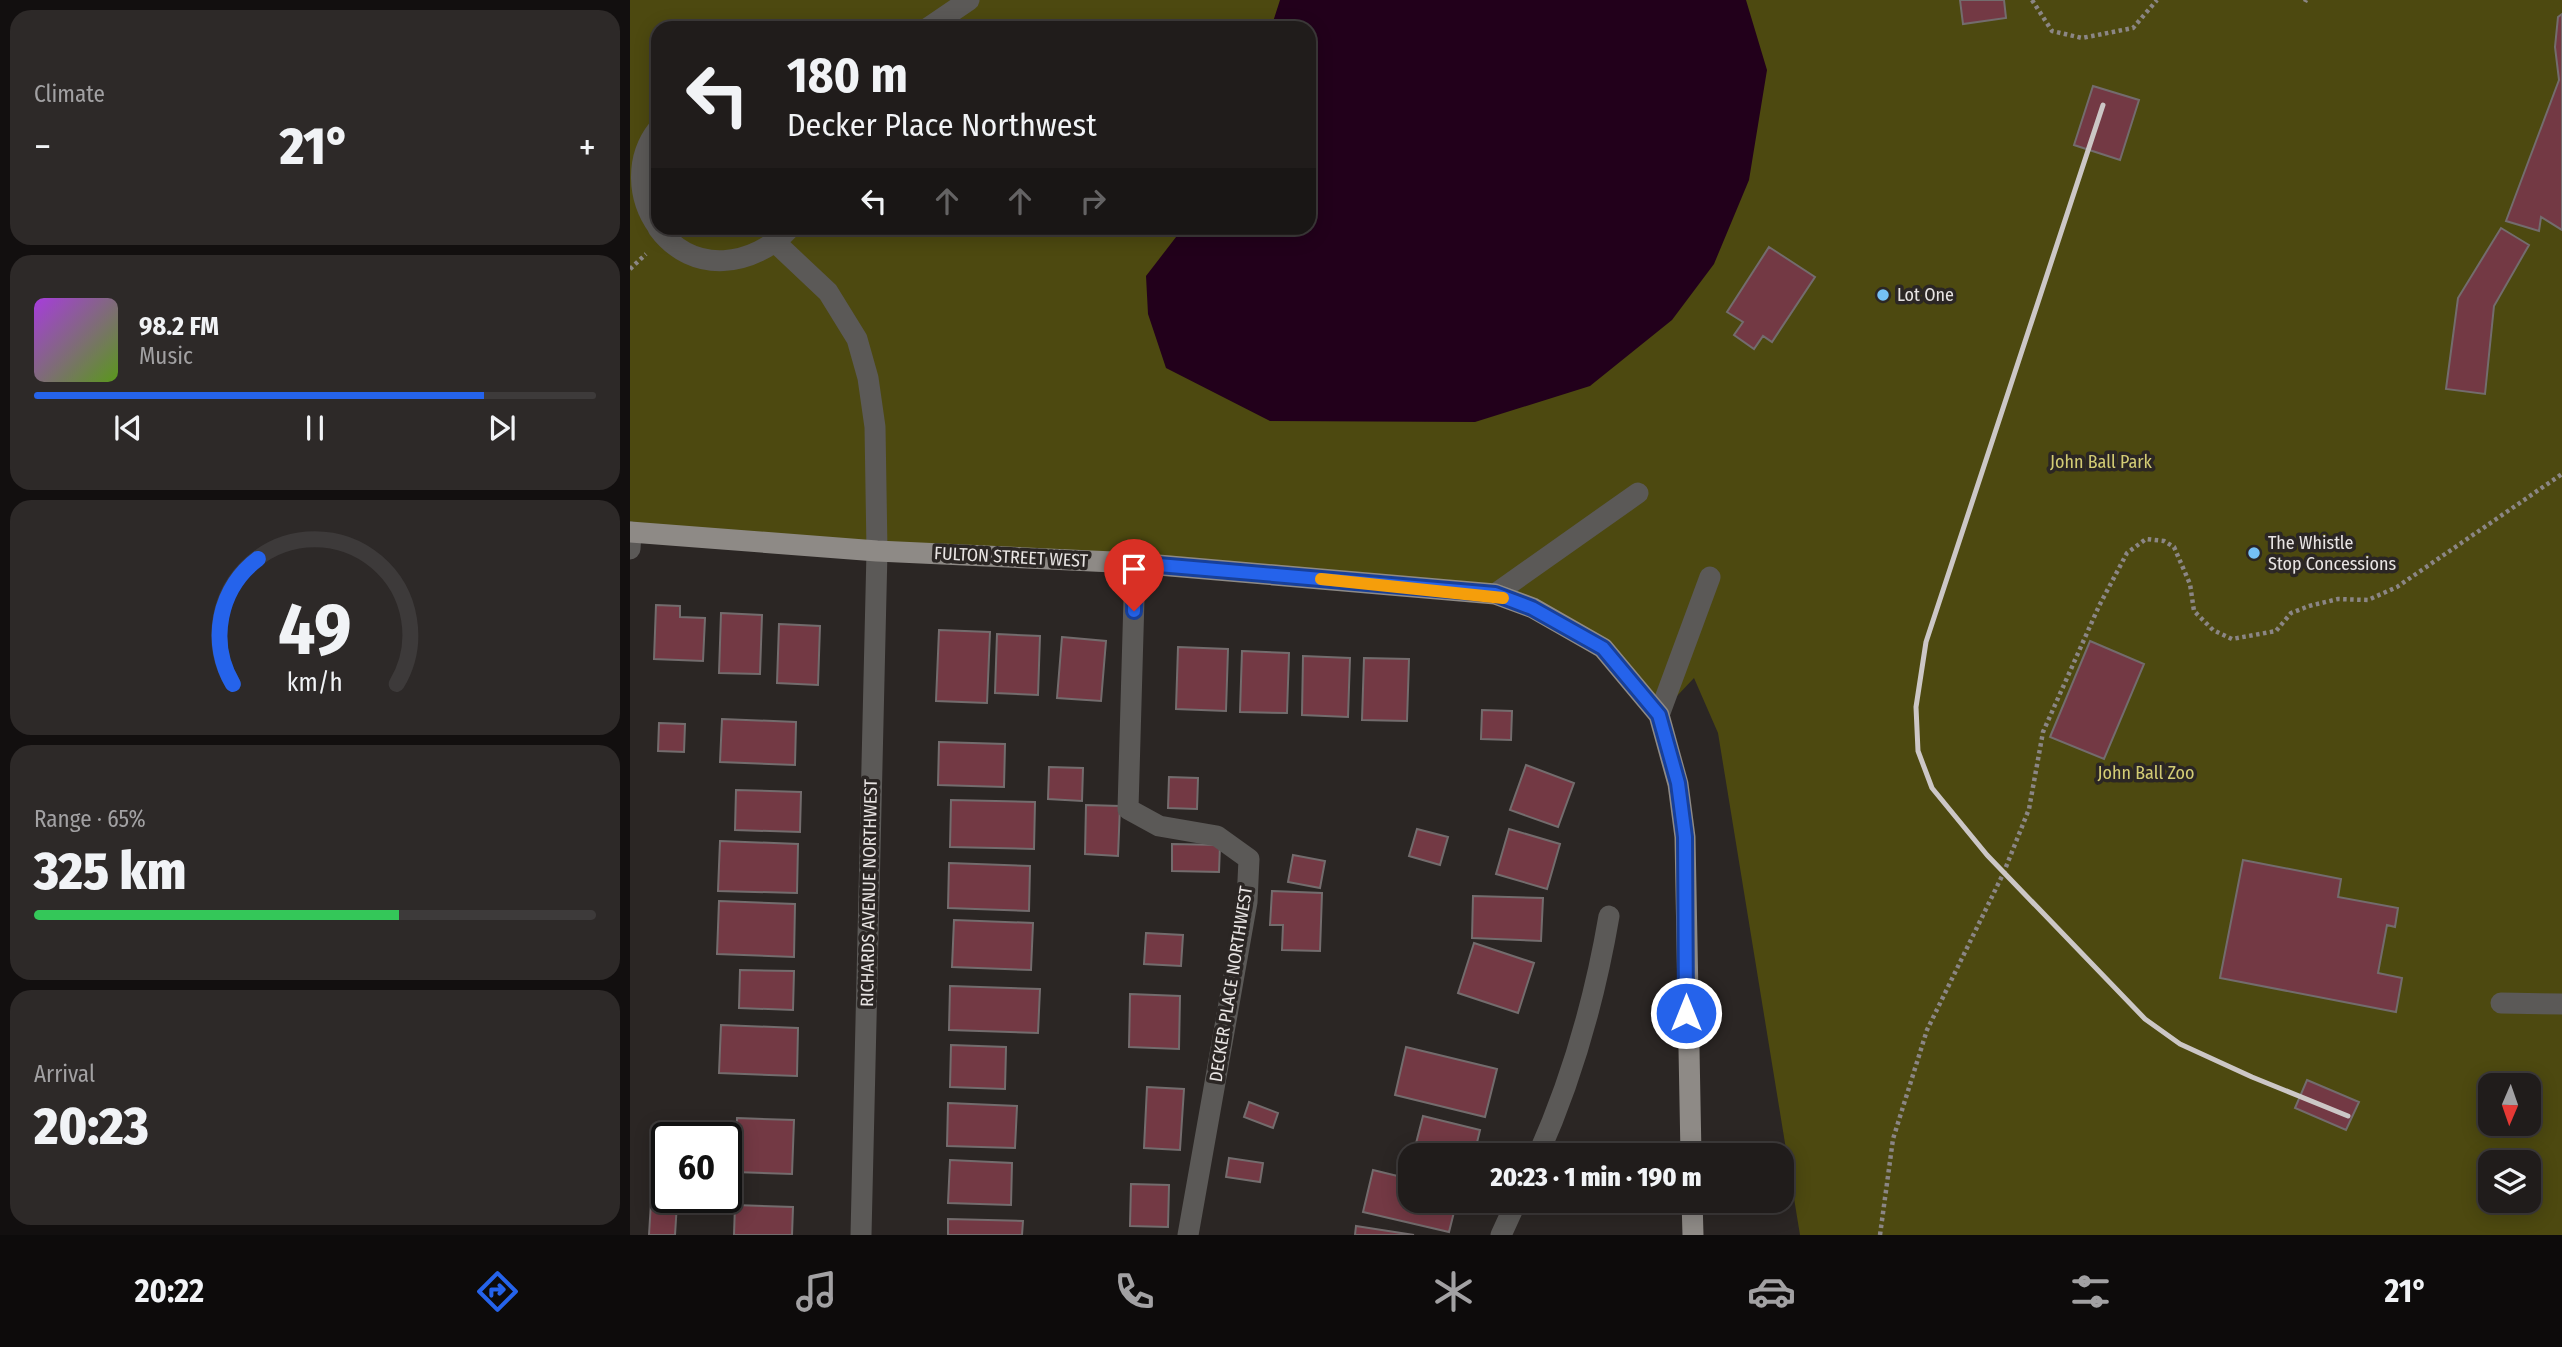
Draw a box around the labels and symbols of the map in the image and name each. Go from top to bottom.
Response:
place label: Lot One [1897,284,1954,306]
marker: Lot One [1875,287,1891,303]
park label: John Ball Park [2050,451,2152,473]
place label: The Whistle Stop Concessions [2268,532,2396,575]
pin [1104,539,1164,611]
street label: FULTON STREET WEST [934,542,1089,572]
marker: The Whistle Stop Concessions [2246,545,2262,561]
park label: John Ball Zoo [2098,762,2194,784]
street label: RICHARDS AVENUE NORTHWEST [856,778,882,1007]
street label: DECKER PLACE NORTHWEST [1205,884,1257,1083]
position arrow [1649,976,1723,1050]
north arrow [2478,1073,2541,1136]
speed limit sign: 60 [651,1122,742,1213]

